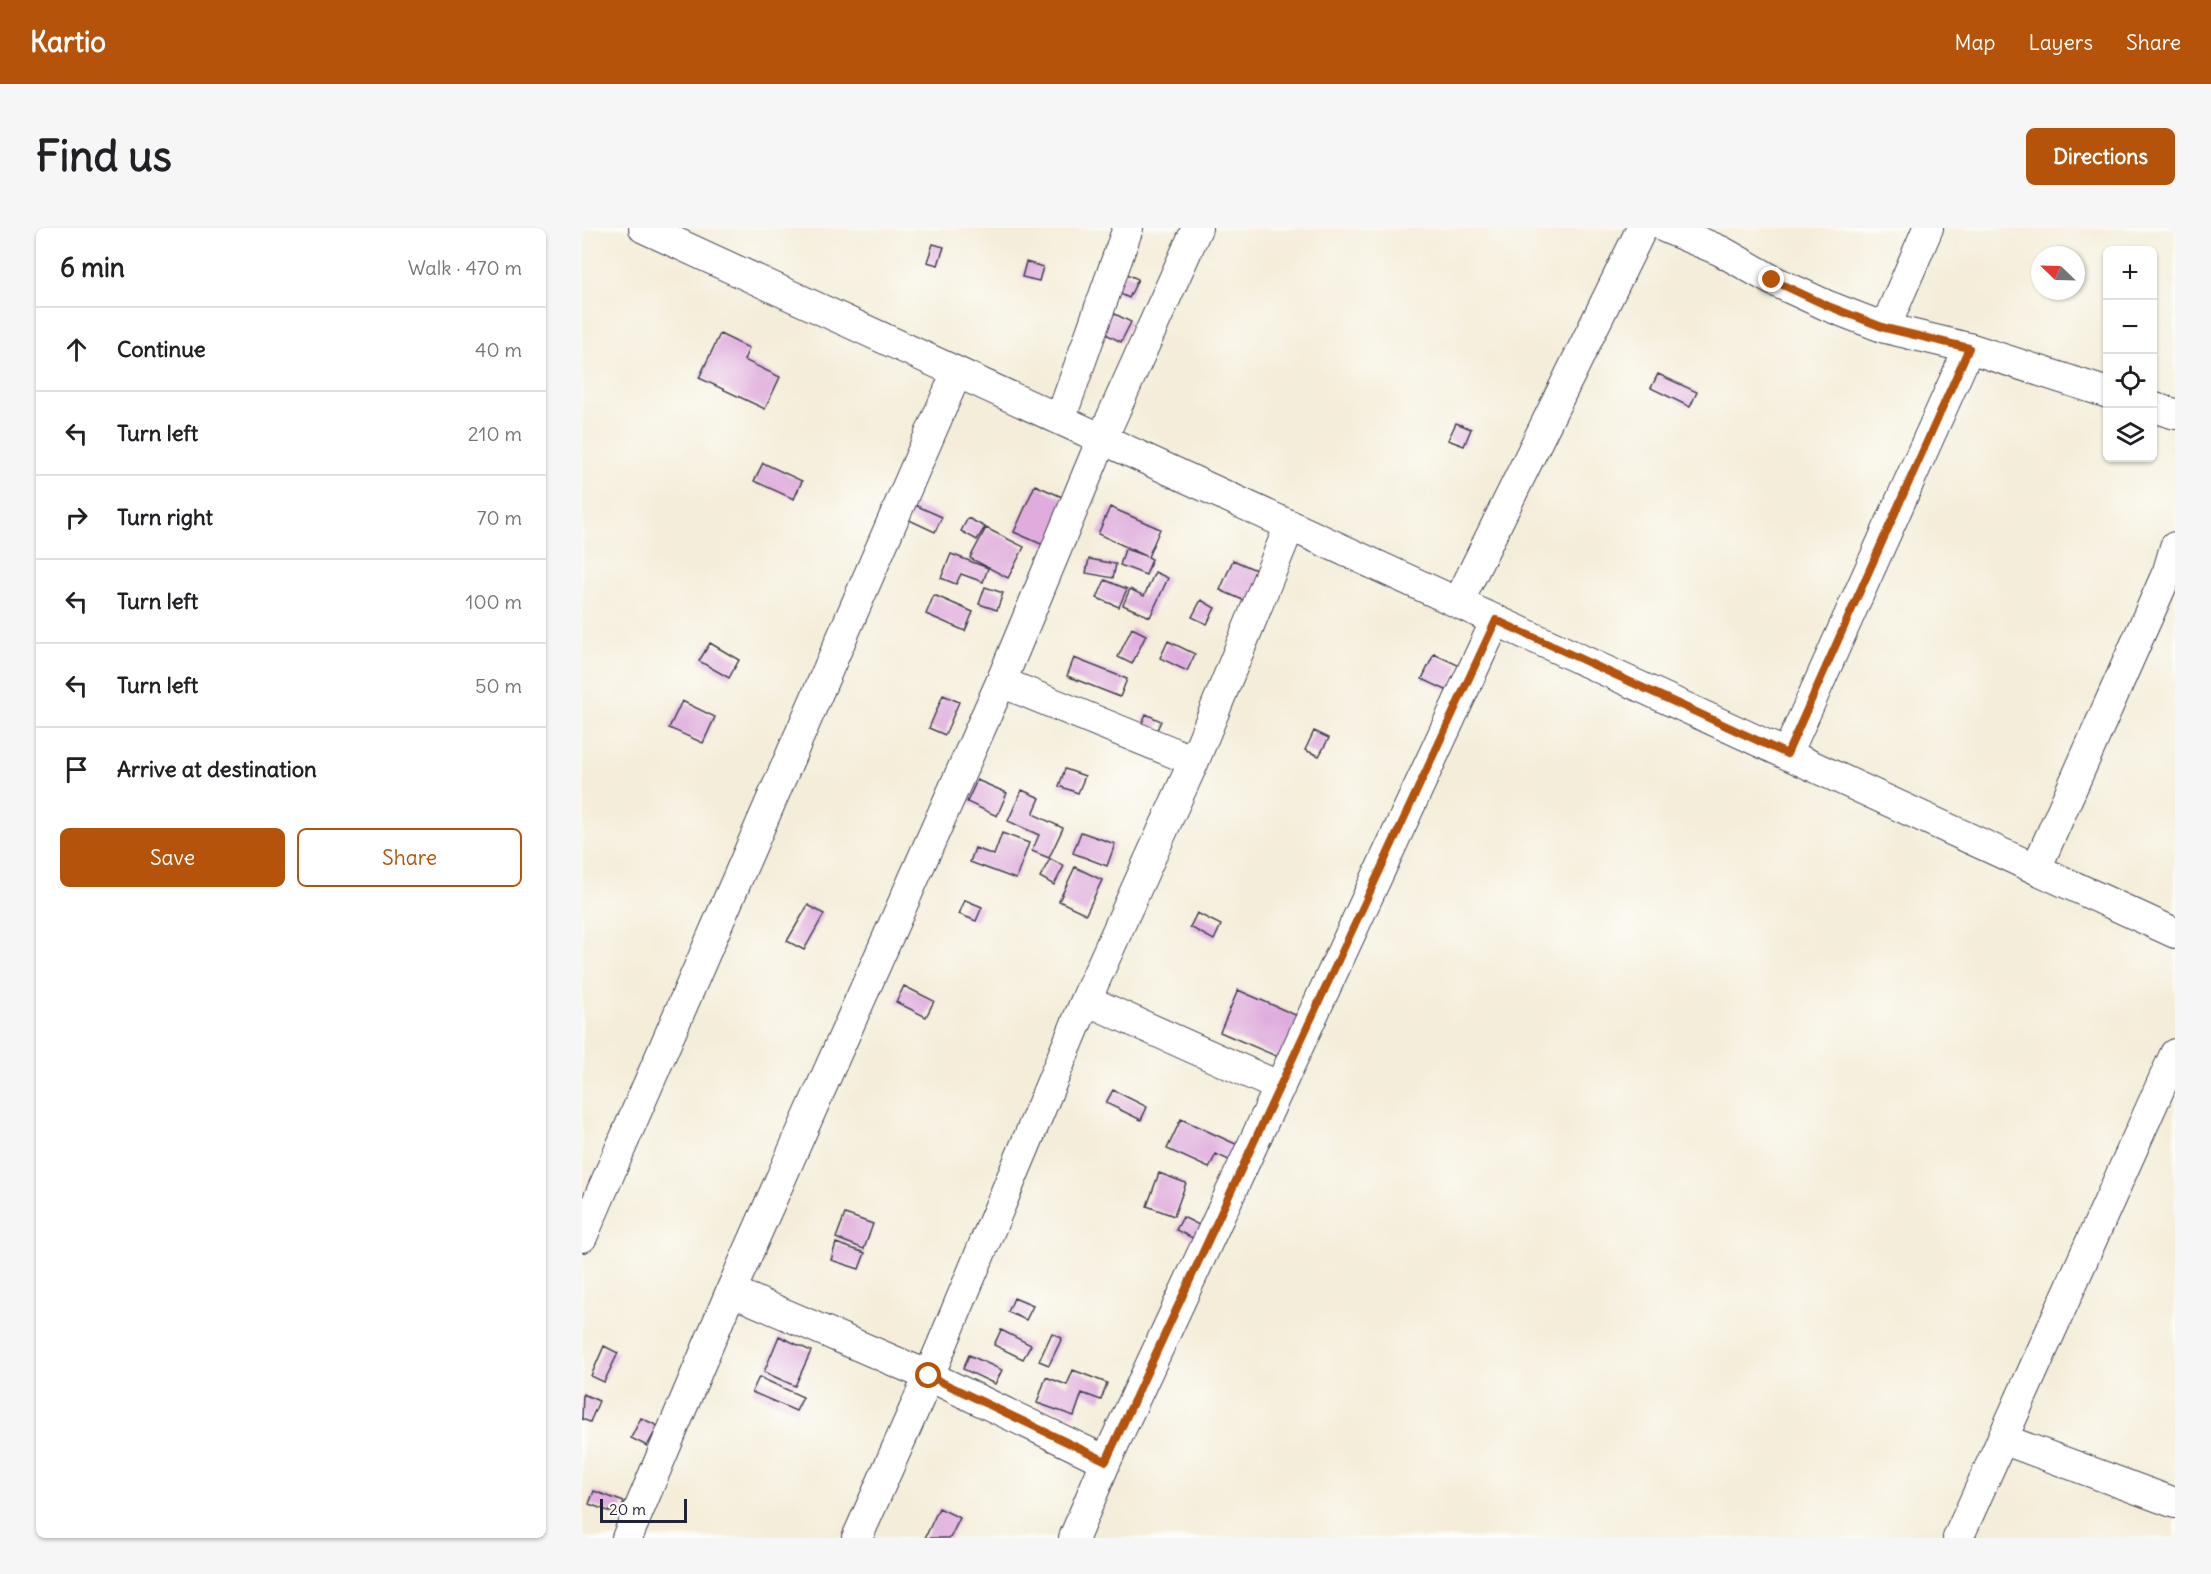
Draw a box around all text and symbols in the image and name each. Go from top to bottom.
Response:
text: Kartio [30,24,106,60]
text: Map [1955,29,1995,56]
text: Layers [2028,29,2093,56]
text: Share [2126,29,2181,56]
button: Directions [2026,128,2175,185]
text: Find us [36,130,172,182]
north arrow [2031,246,2085,300]
map controls [2103,246,2157,462]
button: + [2103,246,2157,300]
text: 6 min [60,251,125,284]
text: Walk · 470 m [408,255,522,280]
route end [1758,266,1784,292]
button: − [2103,300,2157,354]
icon: ahead [60,333,93,366]
text: Continue [117,335,206,363]
text: 40 m [475,337,522,362]
button: locate [2103,354,2157,408]
button: layers [2103,408,2157,462]
icon: left [60,417,93,450]
text: Turn left [117,419,198,447]
text: 210 m [468,421,522,446]
icon: right [60,501,93,534]
text: Turn right [117,503,213,531]
text: 70 m [477,505,522,530]
icon: left [60,585,93,618]
text: Turn left [117,587,198,615]
text: 100 m [465,589,522,614]
icon: left [60,669,93,702]
text: Turn left [117,671,198,699]
text: 50 m [475,673,522,698]
icon: arrive [60,753,93,786]
text: Arrive at destination [117,755,317,783]
button: Save [60,828,285,887]
button: Share [297,828,522,887]
route start [915,1362,941,1388]
scale bar [600,1496,687,1524]
text: 20 m [609,1499,646,1519]

